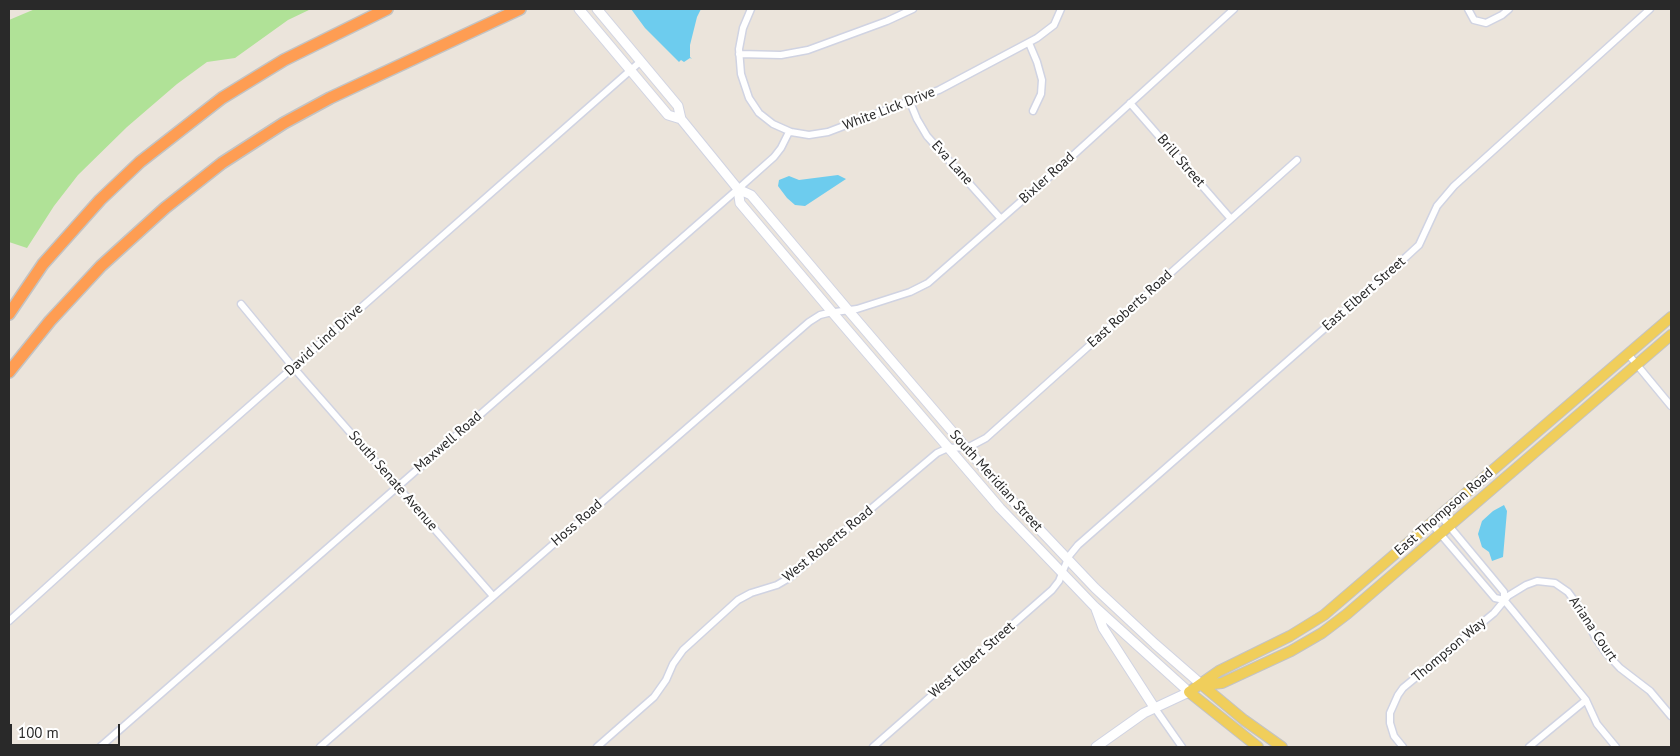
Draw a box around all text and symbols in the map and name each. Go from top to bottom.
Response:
street label: White Lick Drive [840,84,938,134]
street label: Brill Street [1154,131,1208,191]
street label: Eva Lane [928,137,976,189]
street label: Bixler Road [1016,149,1078,207]
street label: East Elbert Street [1319,253,1409,335]
street label: East Roberts Road [1084,267,1176,351]
street label: David Lind Drive [282,301,366,379]
street label: Maxwell Road [411,408,485,476]
street label: South Meridian Street [946,427,1046,535]
street label: South Senate Avenue [345,428,441,534]
street label: East Thompson Road [1391,465,1497,559]
street label: Hoss Road [548,496,606,550]
street label: West Roberts Road [779,502,877,586]
street label: Ariana Court [1565,593,1621,665]
street label: Thompson Way [1409,614,1489,686]
street label: West Elbert Street [926,618,1018,702]
scale bar [12,714,122,746]
text: 100 m [18,723,59,742]

